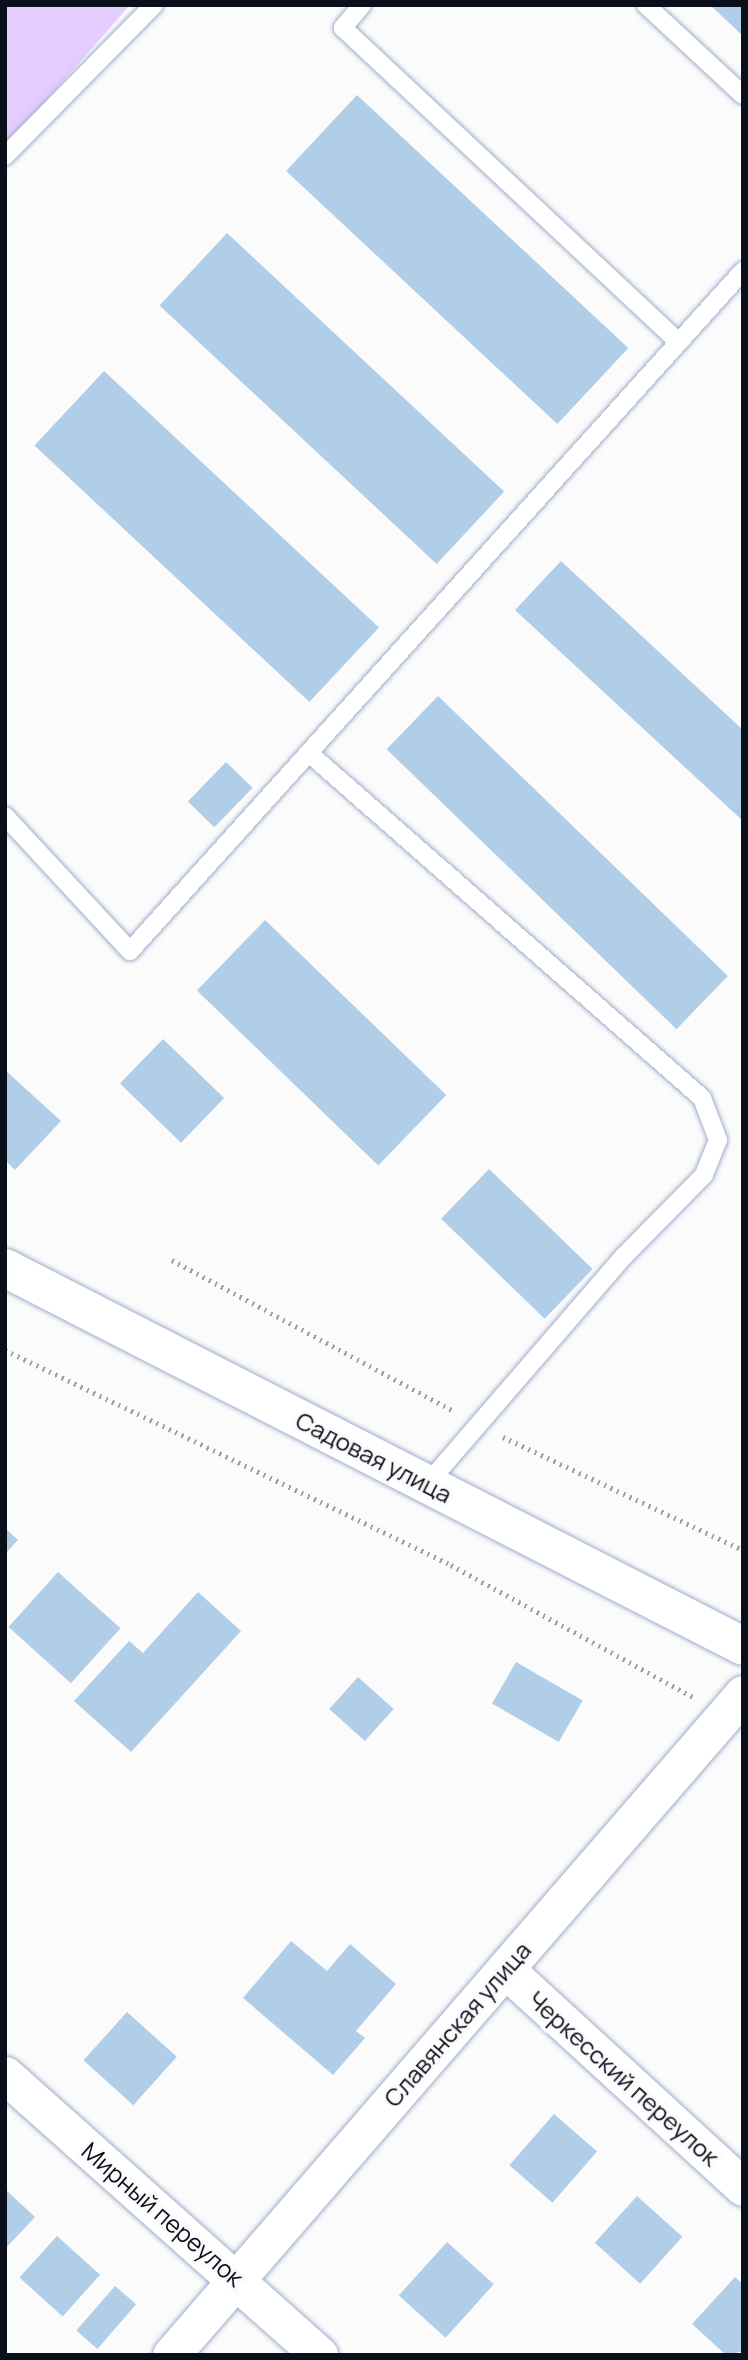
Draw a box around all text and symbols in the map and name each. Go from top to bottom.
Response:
street label: Садовая улица [291,1405,457,1509]
street label: Славянская улица [378,1936,536,2112]
street label: Черкесский переулок [523,1985,725,2171]
street label: Мирный переулок [76,2136,250,2292]

